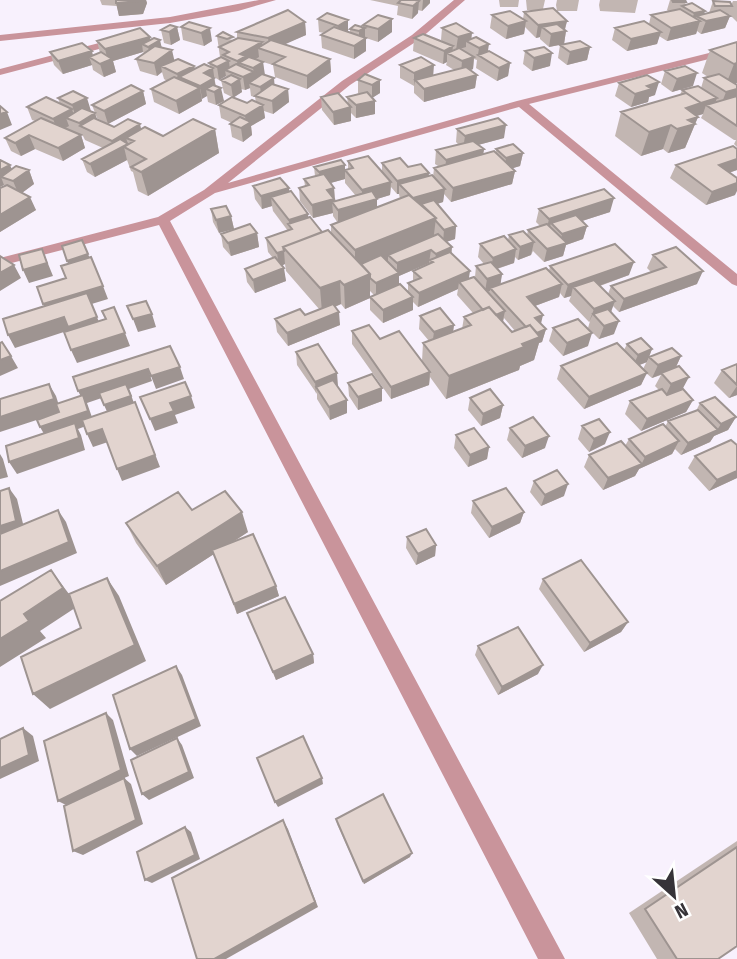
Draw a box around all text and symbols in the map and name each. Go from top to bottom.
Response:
north arrow [639,861,709,931]
text: N [671,898,692,924]

